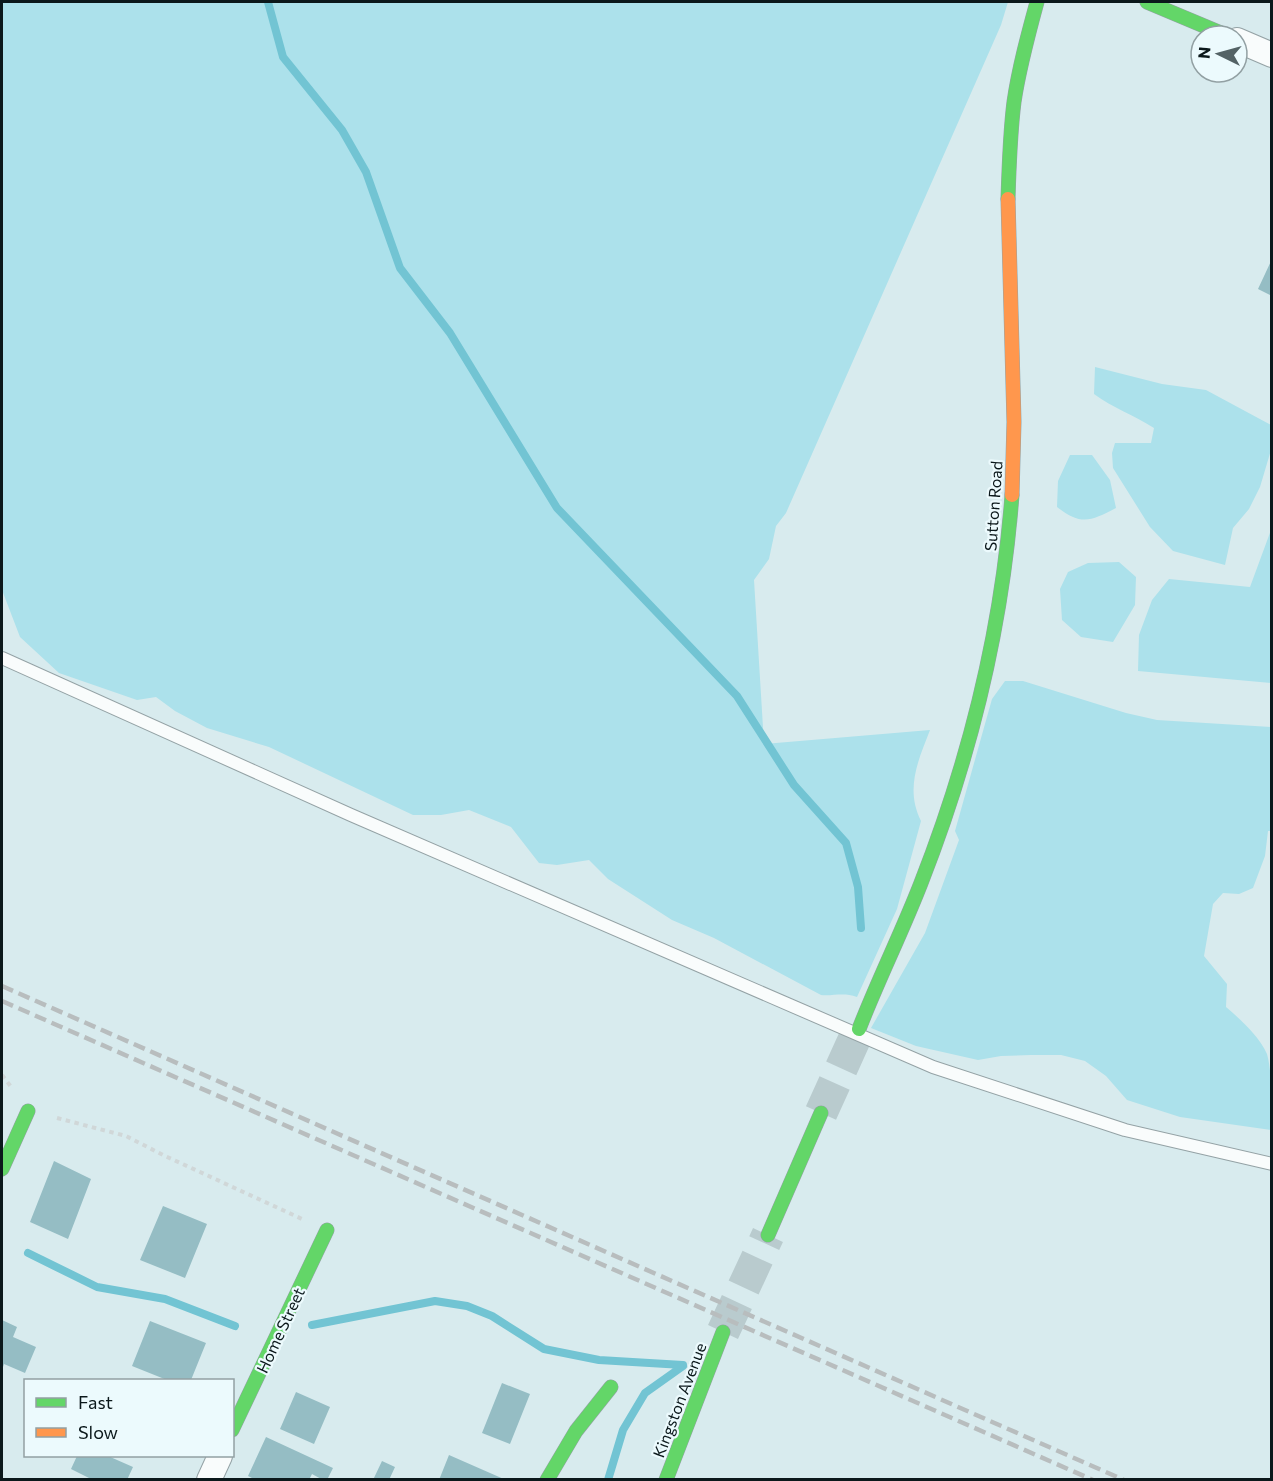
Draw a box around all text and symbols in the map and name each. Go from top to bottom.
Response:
north arrow [1189,24,1249,84]
text: N [1194,46,1214,59]
street label: Sutton Road [980,460,1006,552]
street label: Home Street [252,1284,308,1376]
street label: Kingston Avenue [648,1340,710,1460]
legend [24,1379,234,1457]
text: Fast [78,1391,113,1413]
text: Slow [78,1421,118,1443]

